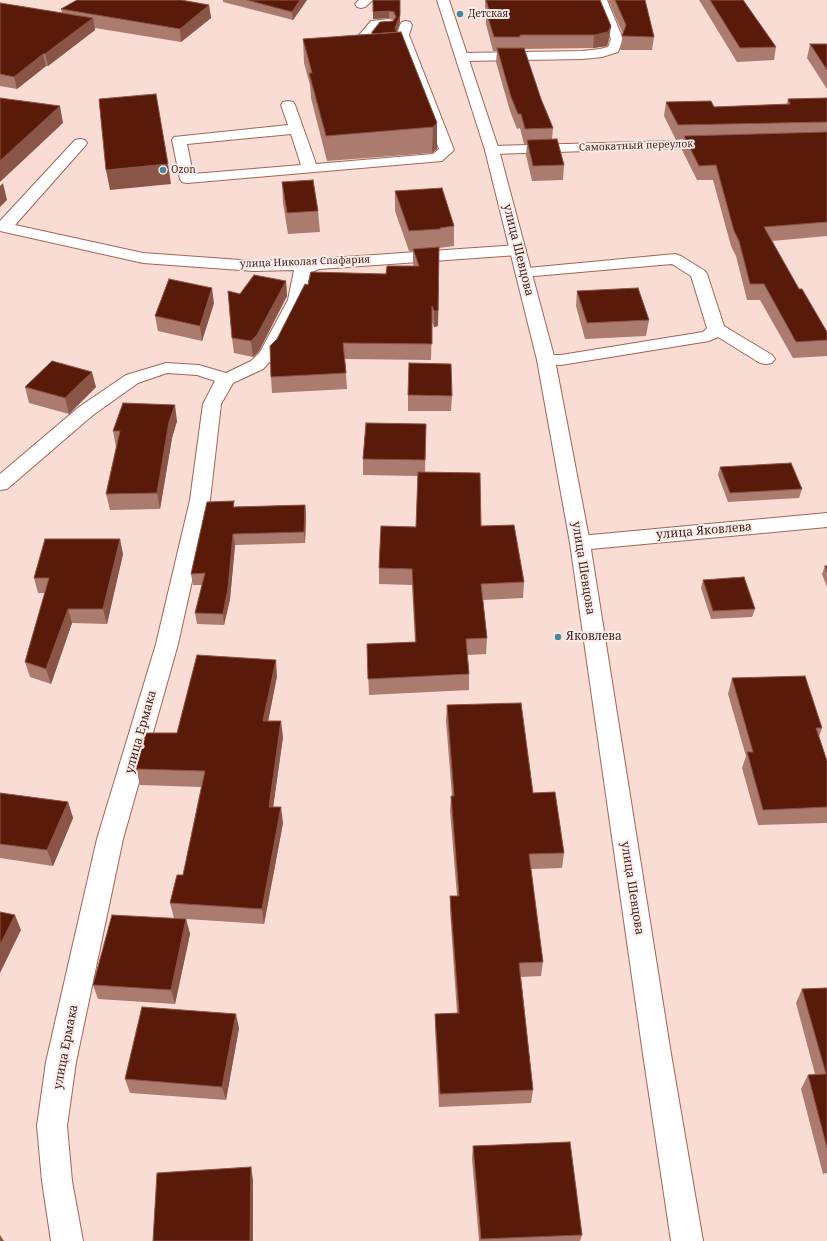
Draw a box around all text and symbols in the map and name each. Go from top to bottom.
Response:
place label: Детская [468,8,508,20]
marker: Детская [455,9,465,19]
street label: Самокатный переулок [579,138,693,154]
place label: Ozon [171,164,196,176]
marker: Ozon [158,165,168,175]
street label: улица Шевцова [500,202,536,298]
street label: улица Николая Спафария [240,254,370,270]
street label: улица Шевцова [569,520,597,616]
street label: улица Яковлева [656,520,752,542]
place label: Яковлева [566,630,622,644]
marker: Яковлева [553,632,563,642]
street label: улица Ермака [122,689,160,775]
street label: улица Шевцова [618,840,646,936]
street label: улица Ермака [51,1003,81,1091]

